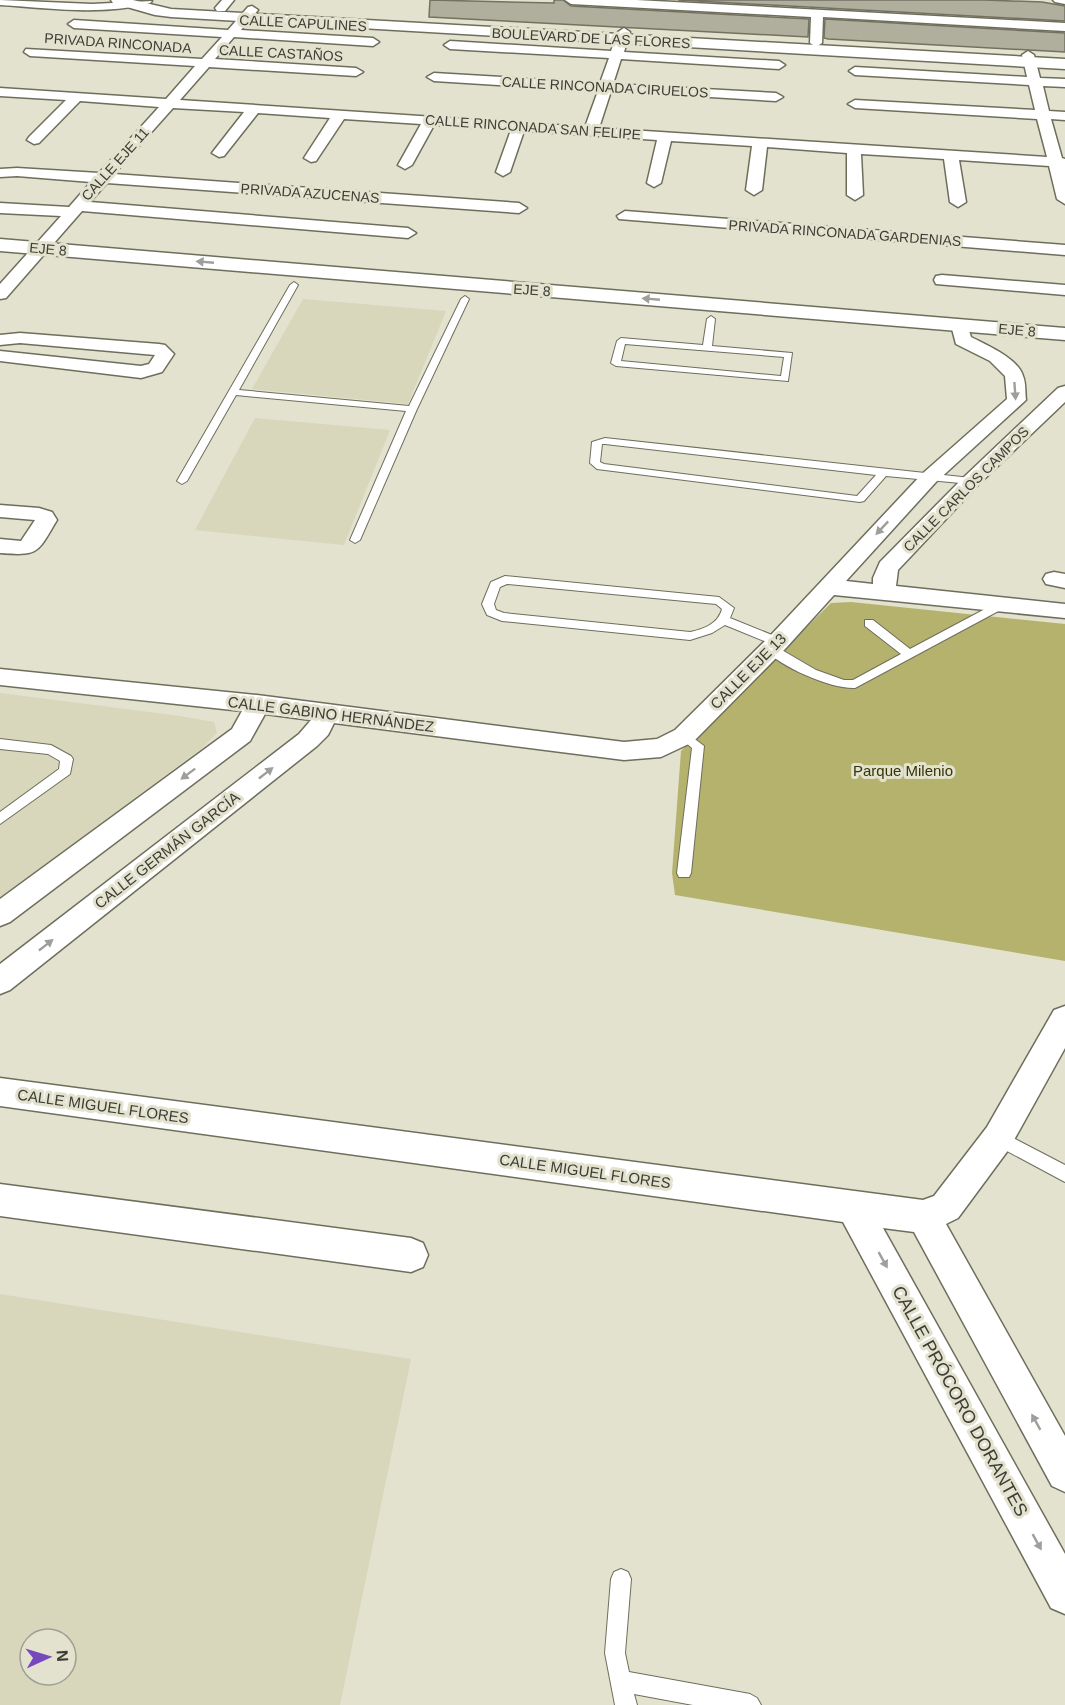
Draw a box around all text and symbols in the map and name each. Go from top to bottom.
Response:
street label: CALLE CAPULINES [239,12,367,34]
street label: BOULEVARD DE LAS FLORES [491,25,691,51]
street label: PRIVADA RINCONADA [44,30,193,56]
street label: CALLE CASTAÑOS [219,42,343,64]
street label: CALLE RINCONADA CIRUELOS [501,74,709,100]
street label: CALLE RINCONADA SAN FELIPE [425,111,641,143]
street label: CALLE EJE 11 [78,124,152,204]
street label: PRIVADA AZUCENAS [240,180,380,206]
street label: PRIVADA RINCONADA GARDENIAS [728,217,962,249]
street label: EJE 8 [29,239,68,259]
one-way arrow [196,258,215,267]
street label: EJE 8 [513,281,551,299]
one-way arrow [641,294,660,304]
street label: EJE 8 [998,320,1037,340]
one-way arrow [1010,382,1020,401]
street label: CALLE CARLOS CAMPOS [900,423,1032,555]
one-way arrow [875,521,889,536]
street label: CALLE EJE 13 [707,630,789,712]
street label: CALLE GABINO HERNÁNDEZ [227,693,435,735]
park label: Parque Milenio [853,762,953,779]
one-way arrow [258,766,274,779]
one-way arrow [181,768,197,780]
street label: CALLE GERMÁN GARCÍA [91,788,243,912]
one-way arrow [38,938,54,951]
street label: CALLE MIGUEL FLORES [16,1086,190,1126]
street label: CALLE MIGUEL FLORES [498,1151,672,1191]
one-way arrow [878,1252,888,1269]
street label: CALLE PRÓCORO DORANTES [888,1282,1033,1520]
one-way arrow [1031,1413,1041,1430]
one-way arrow [1032,1534,1042,1551]
north arrow [18,1627,78,1687]
text: N [54,1650,71,1662]

